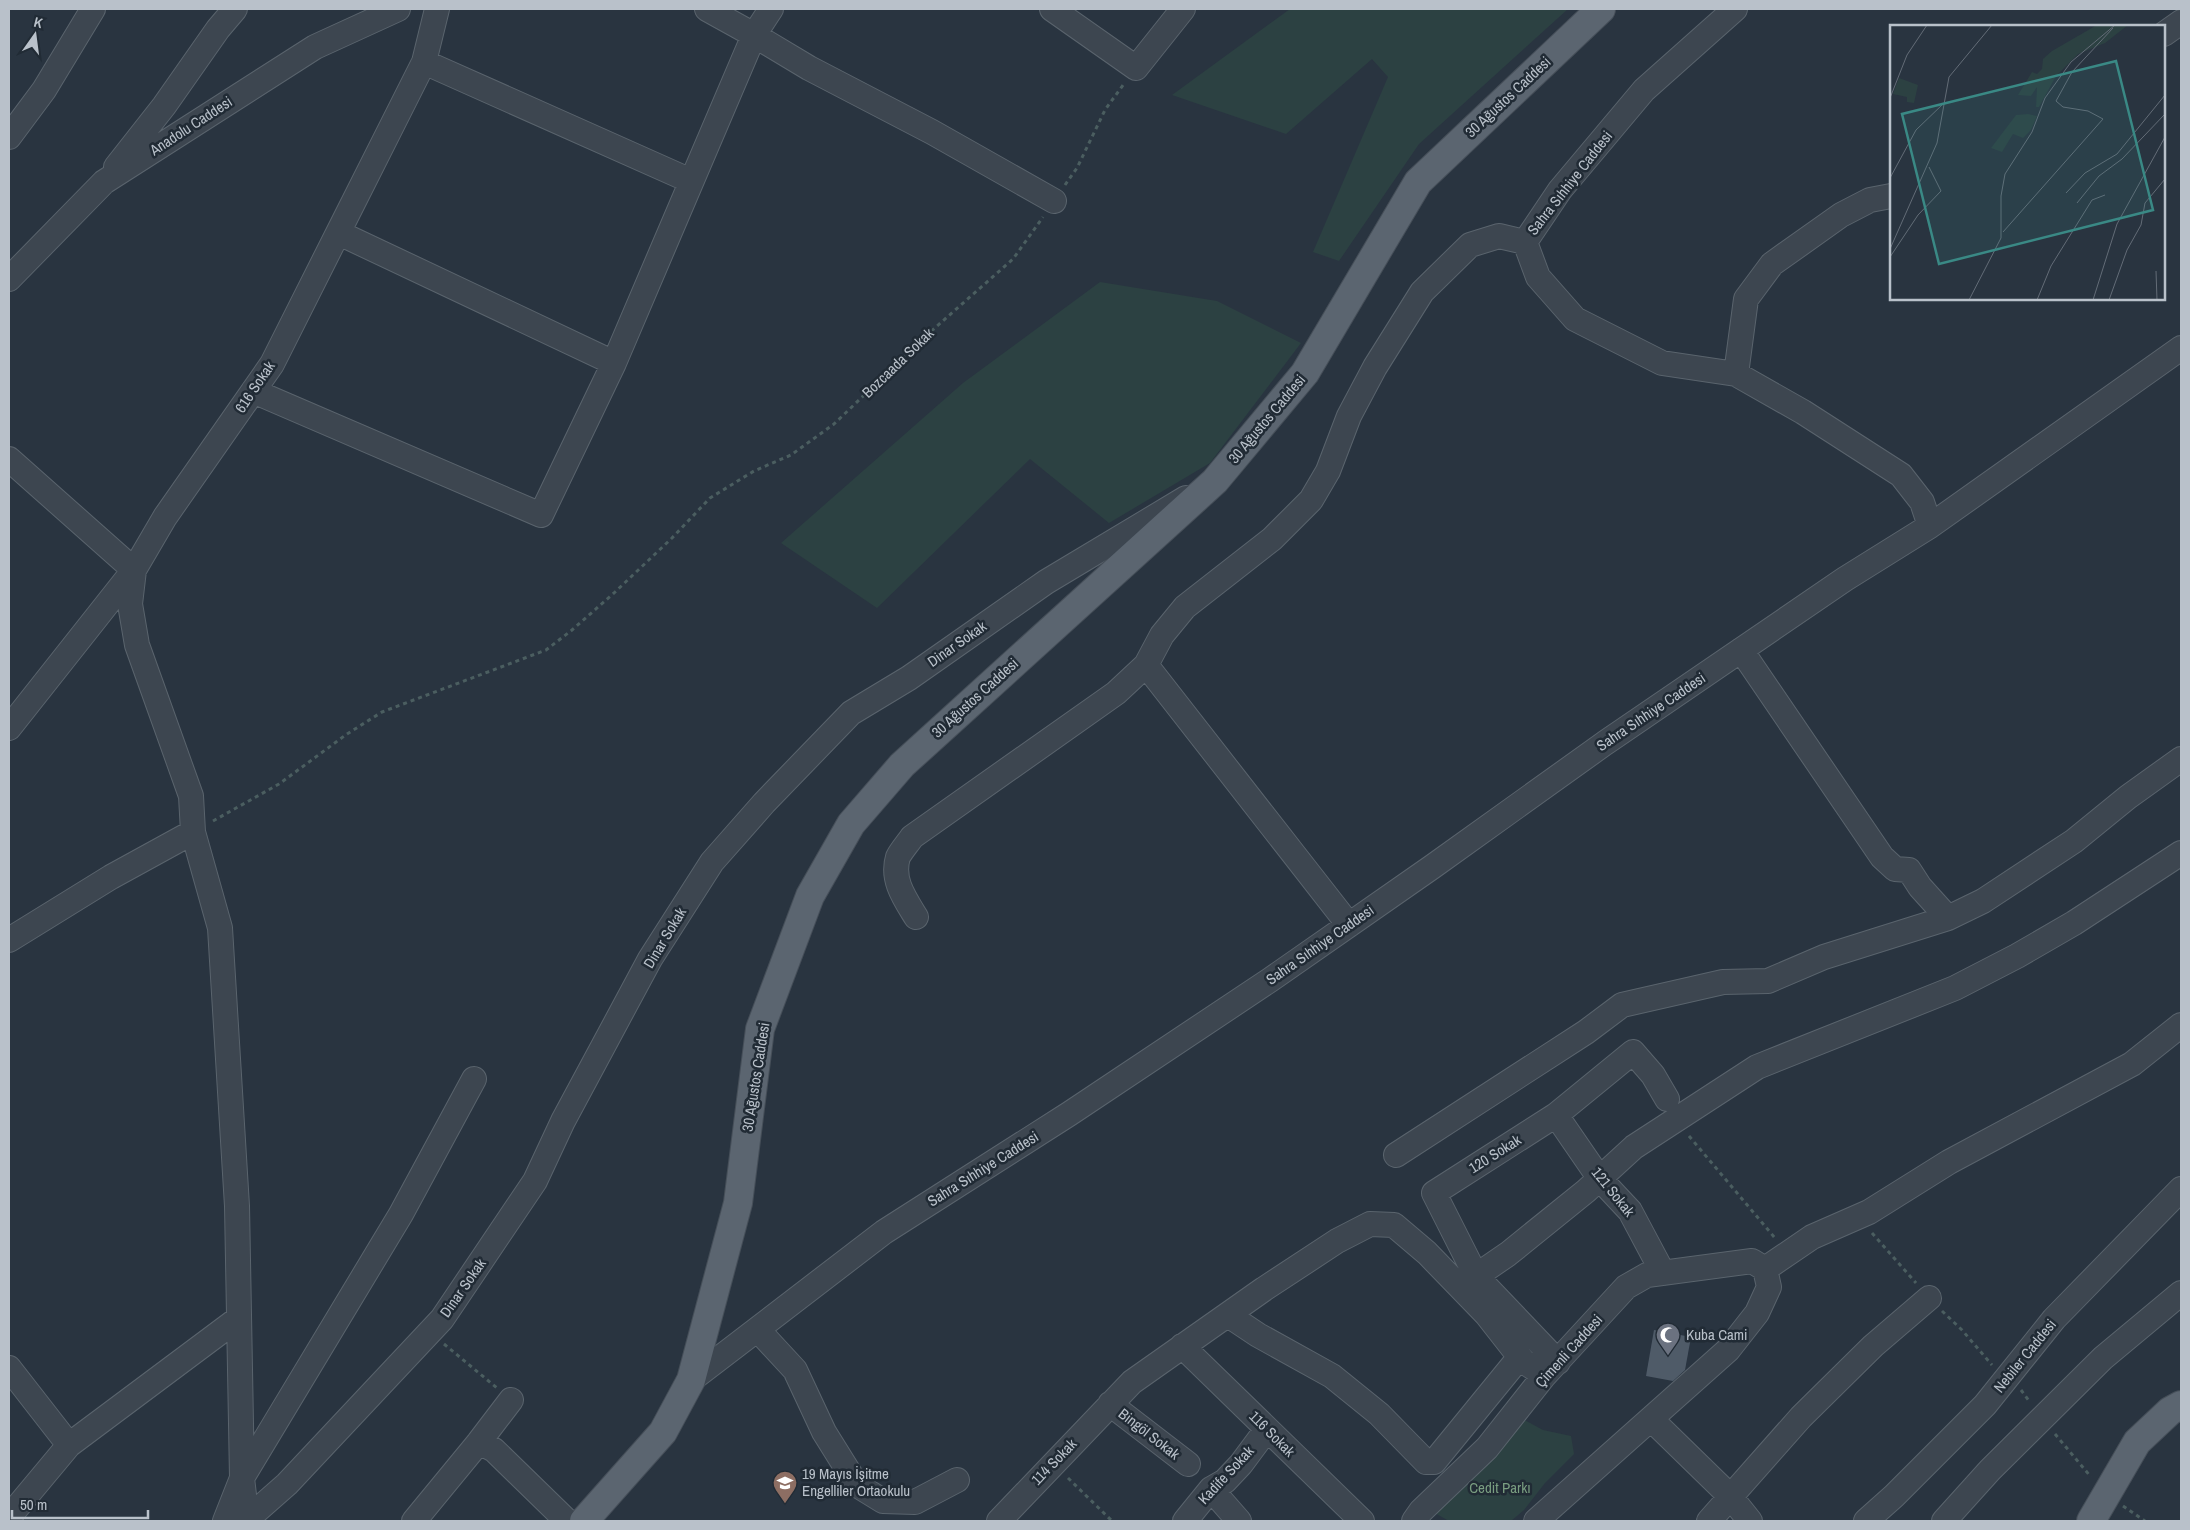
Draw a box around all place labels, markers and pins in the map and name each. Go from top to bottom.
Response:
mosque icon: Kuba Cami [1655,1322,1681,1356]
place label: Kuba Cami [1686,1324,1748,1345]
place label: 19 Mayıs İşitme Engelliler Ortaokulu [802,1463,910,1501]
school or university icon: 19 Mayıs İşitme Engelliler Ortaokulu [772,1470,798,1504]

